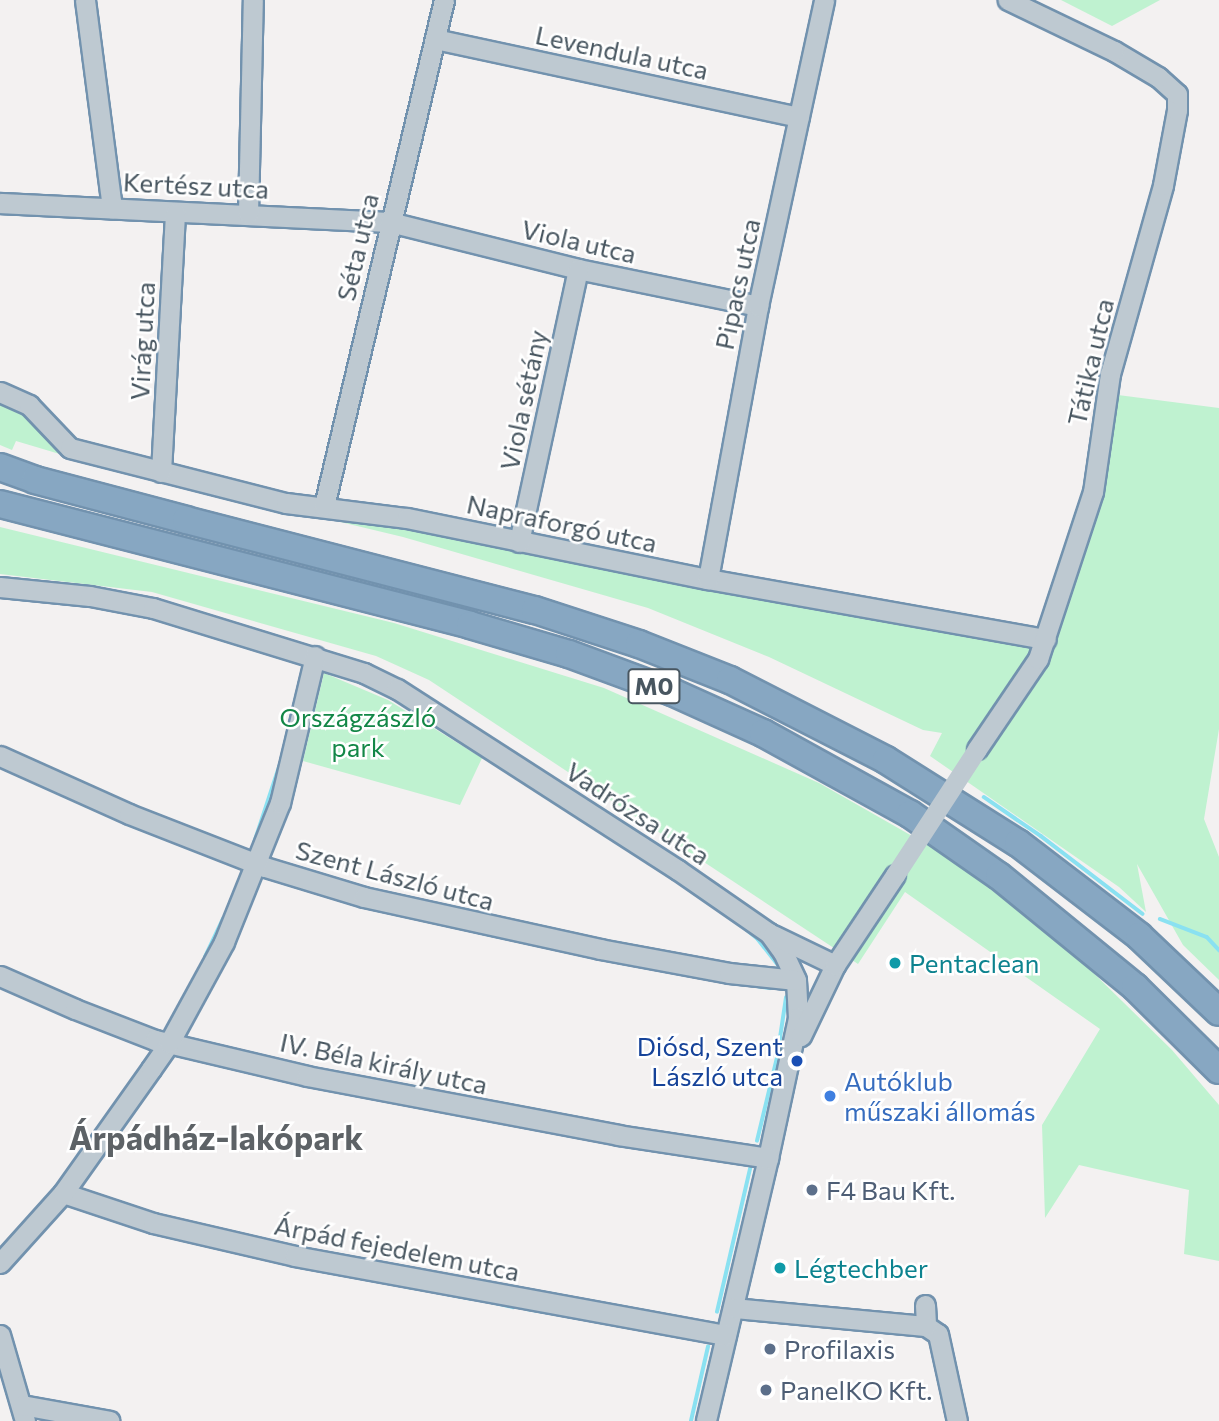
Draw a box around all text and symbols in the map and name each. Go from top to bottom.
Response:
street label: Levendula utca [533,18,711,86]
street label: Kertész utca [122,166,270,204]
street label: Séta utca [329,190,385,304]
street label: Viola utca [519,213,639,269]
street label: Pipacs utca [708,216,766,352]
street label: Virág utca [123,281,161,401]
street label: Tátika utca [1060,295,1120,429]
street label: Viola sétány [493,327,553,473]
street label: Napraforgó utca [464,488,660,558]
road number: M0 [626,666,682,706]
park label: Országzászló park [280,701,436,762]
street label: Vadrózsa utca [560,755,716,871]
street label: Szent László utca [292,834,498,916]
place label: Pentaclean [909,947,1039,979]
marker: Pentaclean [887,955,903,971]
street label: IV. Béla király utca [277,1026,491,1100]
place label: Diósd, Szent László utca [637,1030,783,1092]
marker: Diósd, Szent László utca [789,1053,805,1069]
place label: Autóklub műszaki állomás [844,1065,1036,1126]
marker: Autóklub műszaki állomás [822,1088,838,1104]
district label: Árpádház-lakópark [69,1117,363,1157]
place label: F4 Bau Kft. [826,1174,956,1206]
marker: F4 Bau Kft. [804,1182,820,1198]
street label: Árpád fejedelem utca [272,1209,522,1287]
place label: Légtechber [794,1252,928,1284]
marker: Légtechber [772,1260,788,1276]
place label: Profilaxis [784,1333,895,1365]
marker: Profilaxis [762,1341,778,1357]
place label: PanelKO Kft. [780,1374,932,1406]
marker: PanelKO Kft. [758,1382,774,1398]

